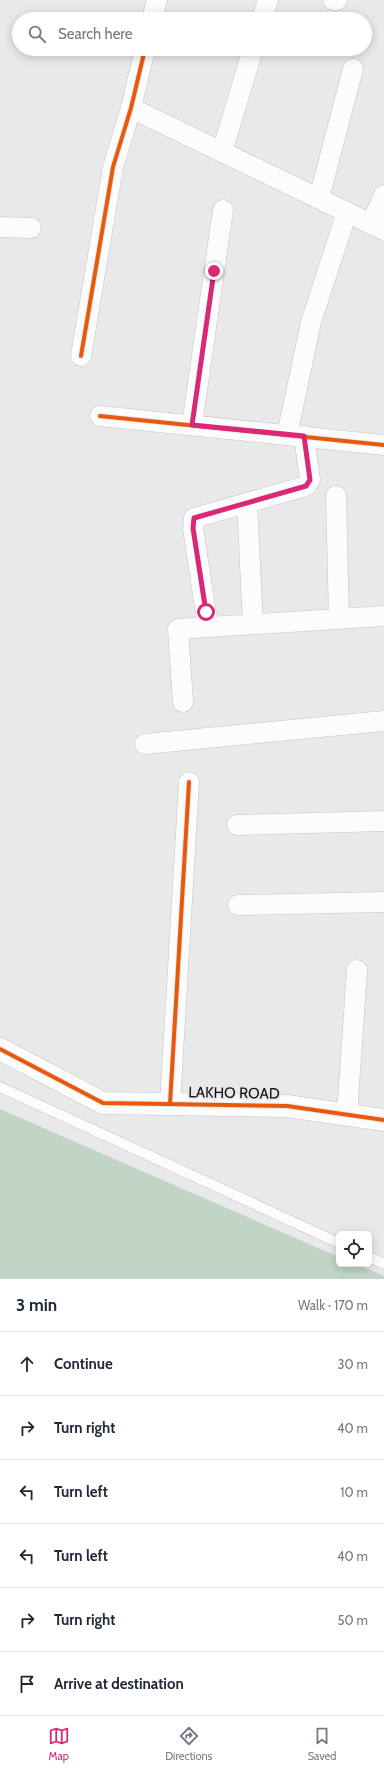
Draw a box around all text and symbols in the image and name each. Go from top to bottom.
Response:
search box [12,12,372,56]
icon: search [26,23,48,45]
text: Search here [58,25,133,43]
route end [205,262,223,280]
route start [197,603,215,621]
street label: LAKHO ROAD [188,1083,280,1103]
map controls [336,1231,372,1267]
button: locate [336,1231,372,1267]
text: 3 min [16,1295,57,1315]
text: Walk · 170 m [298,1297,368,1313]
icon: ahead [16,1353,38,1375]
text: Continue [54,1355,113,1373]
text: 30 m [338,1356,368,1372]
icon: right [16,1417,38,1439]
text: Turn right [54,1419,115,1437]
text: 40 m [337,1420,368,1436]
icon: left [16,1481,38,1503]
text: Turn left [54,1483,108,1501]
text: 10 m [340,1484,368,1500]
icon: left [16,1545,38,1567]
text: Turn left [54,1547,108,1565]
text: 40 m [337,1548,368,1564]
icon: right [16,1609,38,1631]
text: Turn right [54,1611,115,1629]
text: 50 m [338,1612,368,1628]
icon: arrive [16,1673,38,1695]
text: Arrive at destination [54,1675,184,1693]
tab: Map [48,1725,70,1763]
tab: Directions [165,1725,212,1763]
tab: Saved [308,1725,336,1763]

